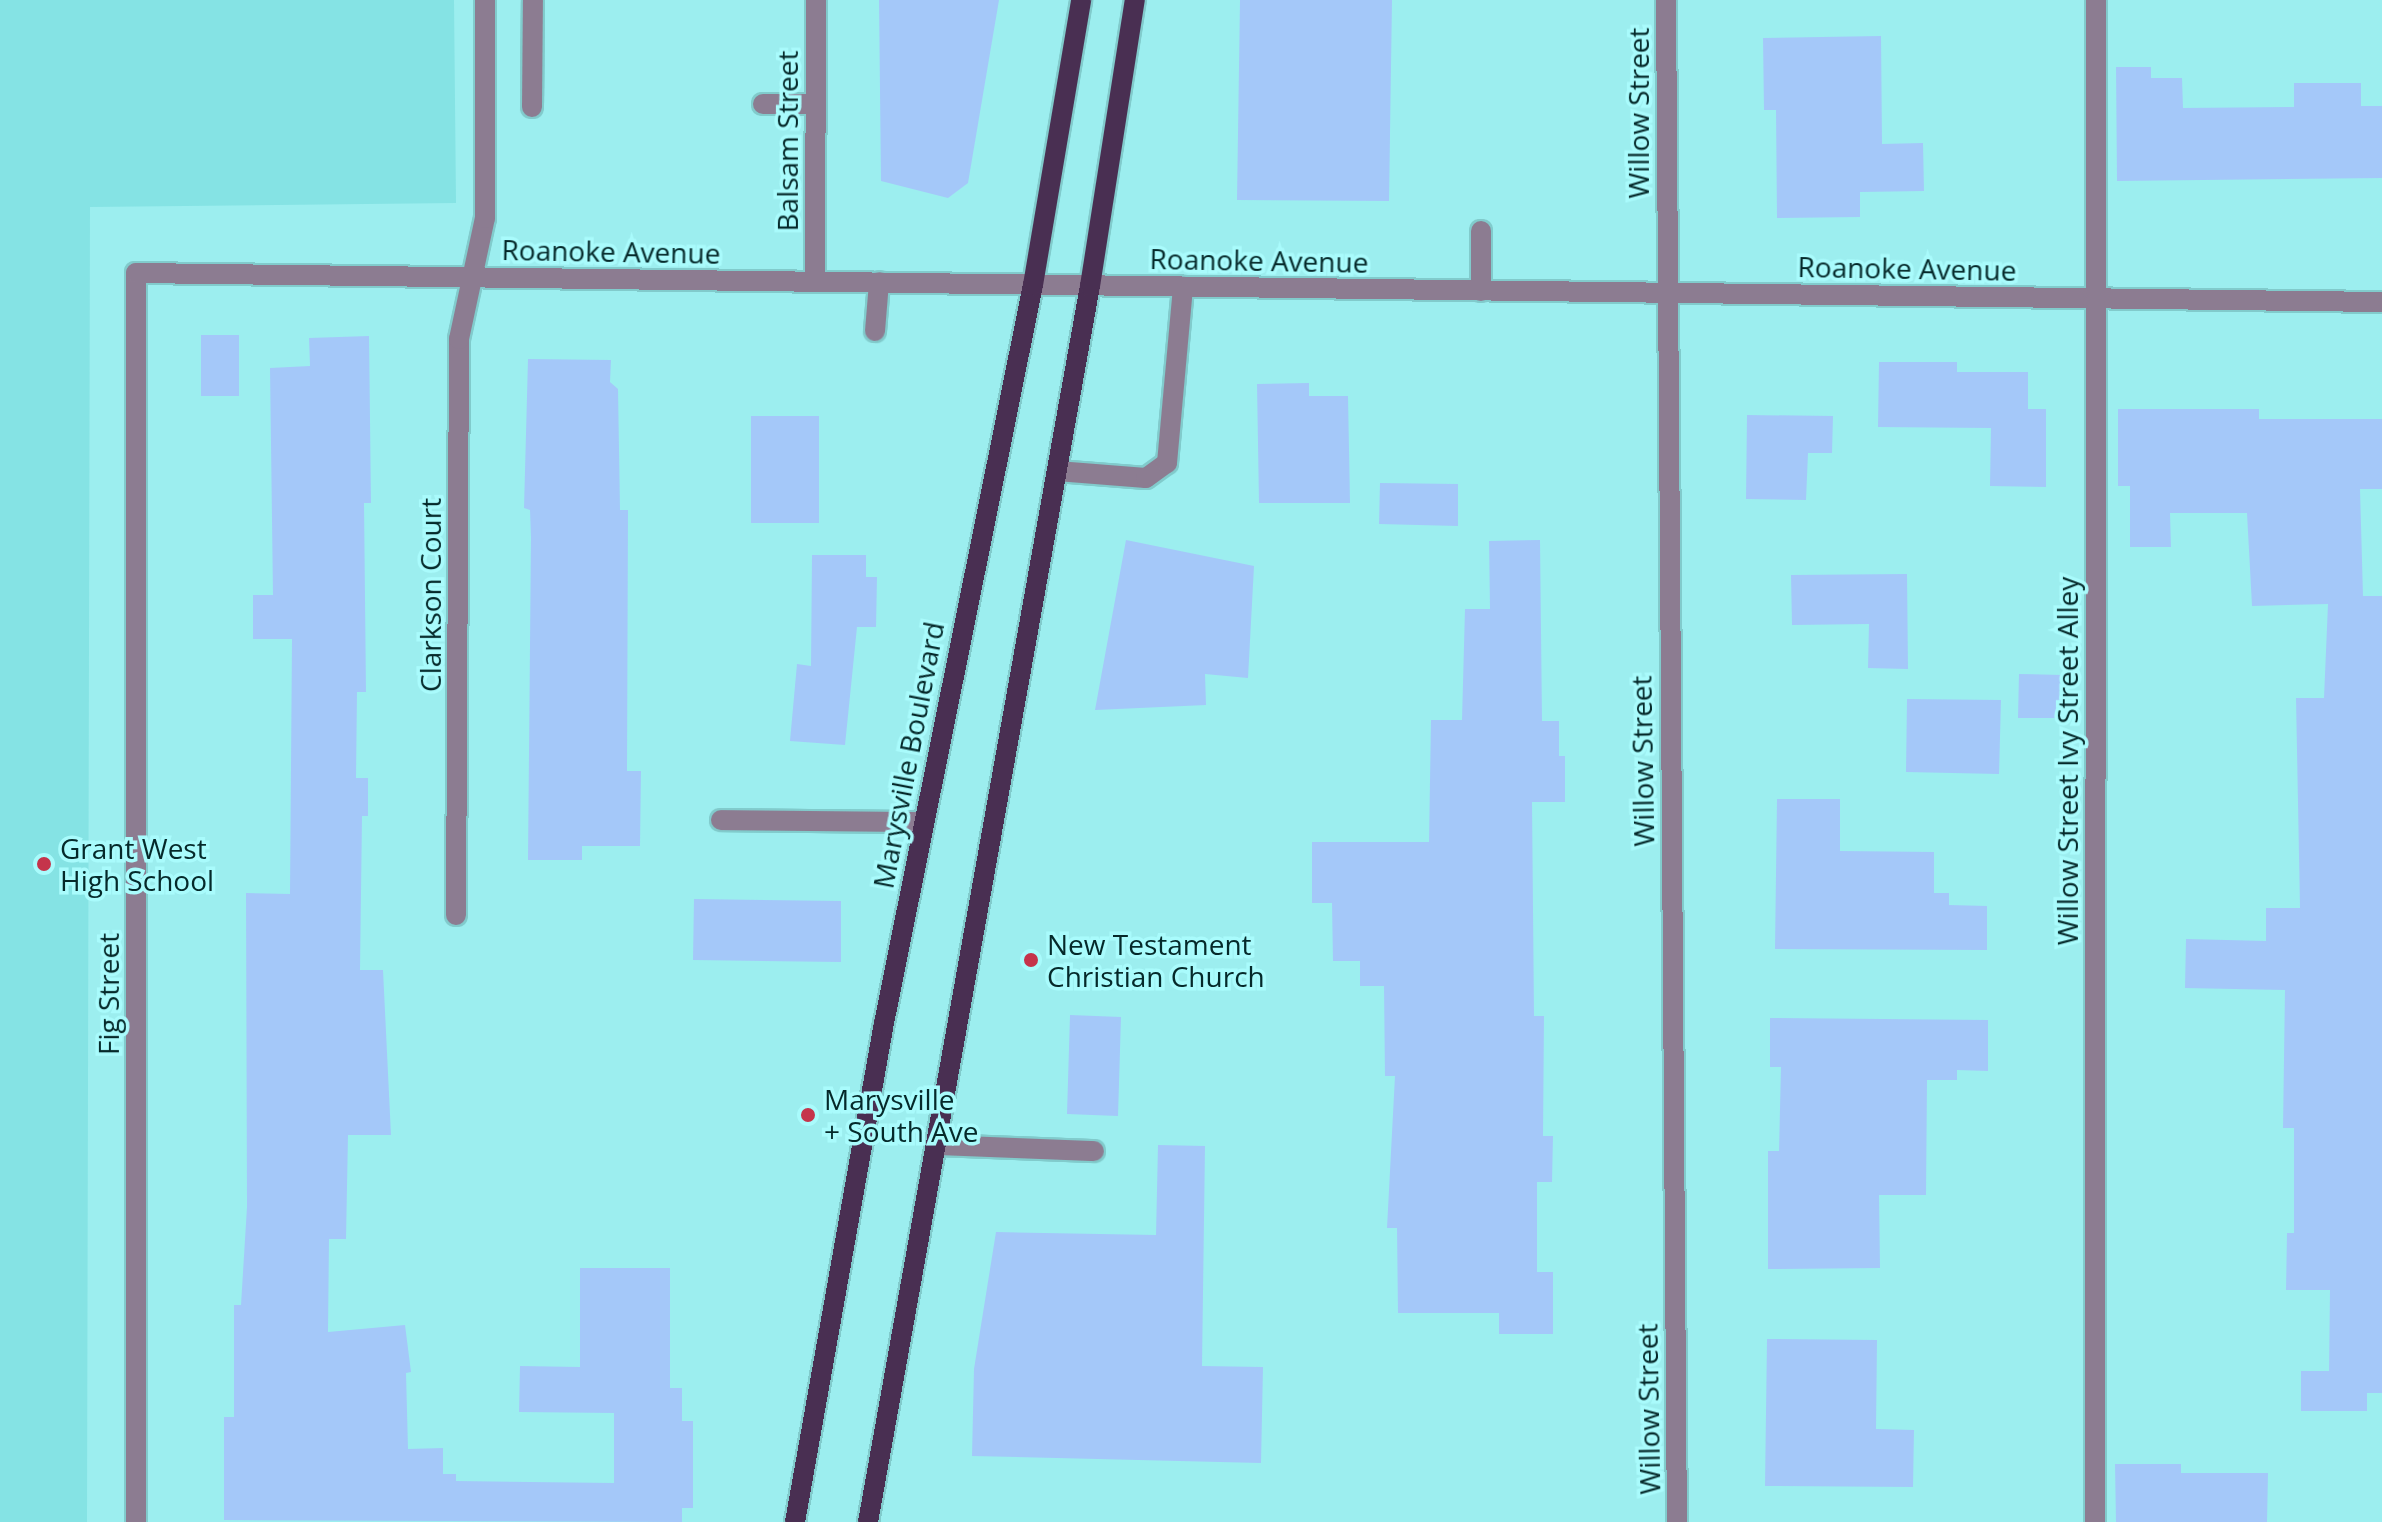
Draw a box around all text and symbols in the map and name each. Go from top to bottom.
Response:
street label: Willow Street [1621,27,1655,199]
street label: Balsam Street [770,50,804,232]
street label: Roanoke Avenue [501,232,721,270]
street label: Roanoke Avenue [1149,241,1369,279]
street label: Roanoke Avenue [1797,249,2017,287]
street label: Clarkson Court [413,498,447,692]
street label: Willow Street Ivy Street Alley [2050,577,2084,945]
street label: Marysville Boulevard [866,619,950,891]
street label: Willow Street [1624,675,1660,847]
place label: Grant West High School [60,831,214,897]
marker: Grant West High School [35,855,53,873]
place label: New Testament Christian Church [1047,927,1265,993]
street label: Fig Street [91,933,125,1055]
marker: New Testament Christian Church [1022,951,1040,969]
place label: Marysville + South Ave [824,1082,978,1148]
marker: Marysville + South Ave [799,1106,817,1124]
street label: Willow Street [1630,1323,1666,1495]

